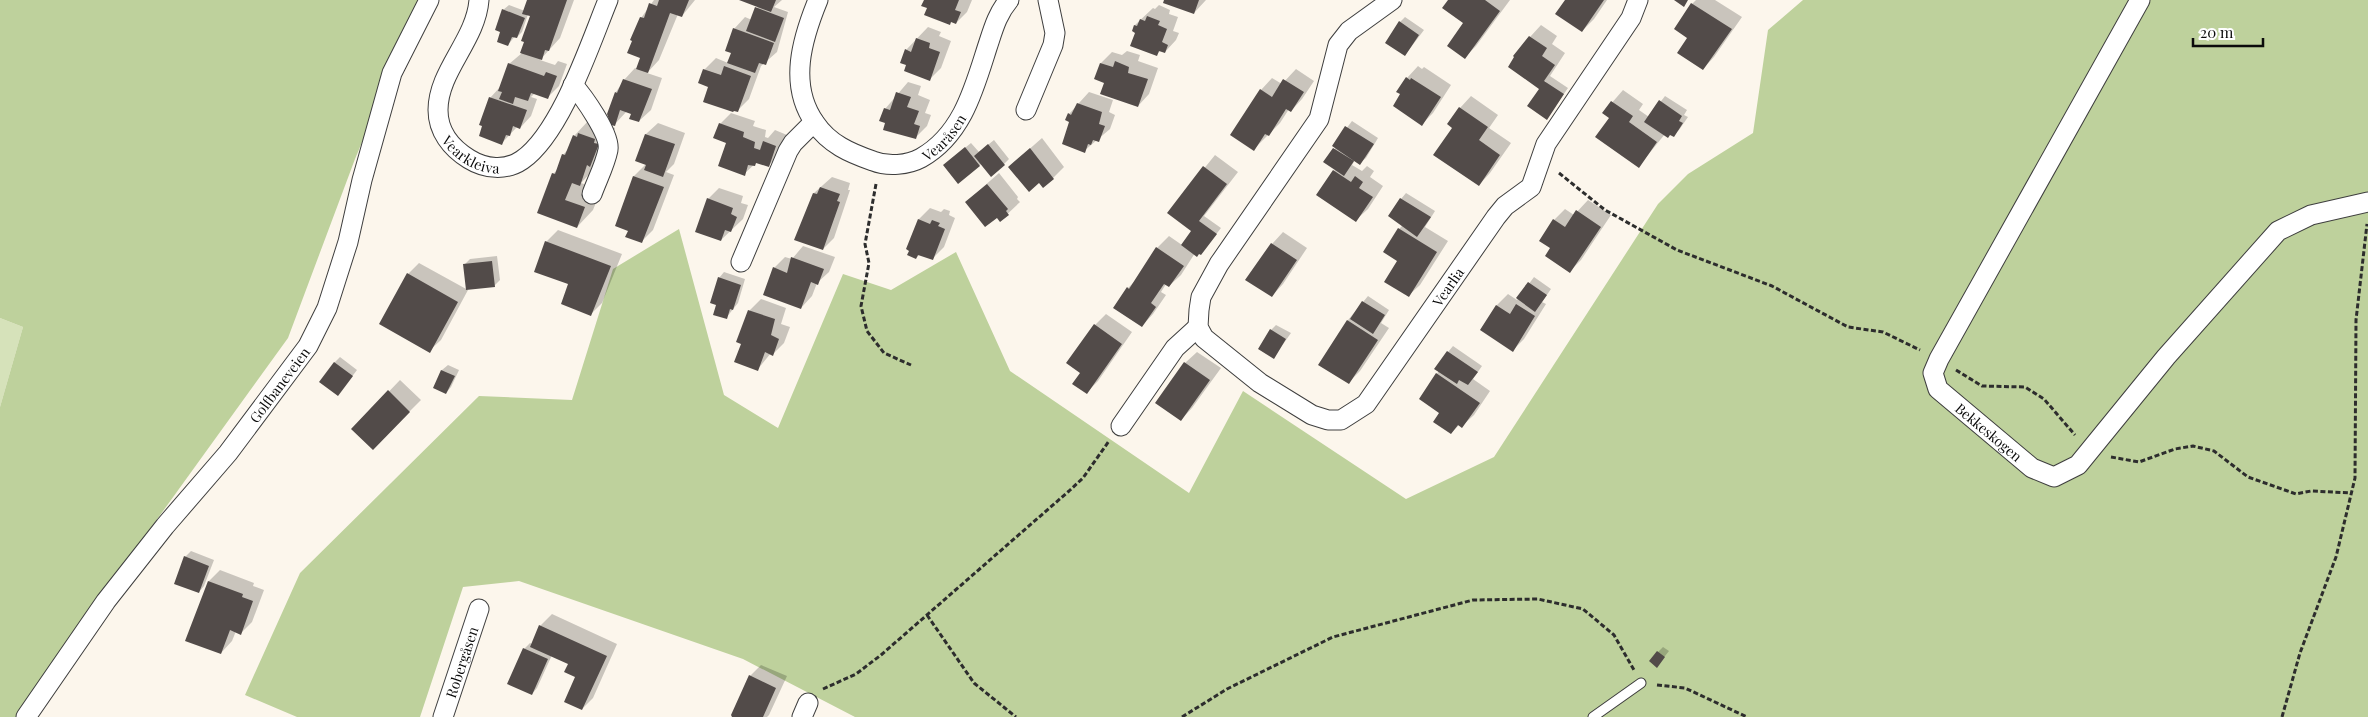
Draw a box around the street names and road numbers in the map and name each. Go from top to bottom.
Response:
street label: Vearåsen [917,110,970,165]
street label: Vearkleiva [438,131,500,177]
street label: Vearlia [1427,263,1468,311]
street label: Golfbaneveien [245,343,314,426]
street label: Bekkeskogen [1952,398,2027,466]
street label: Robergåsen [441,623,482,700]

